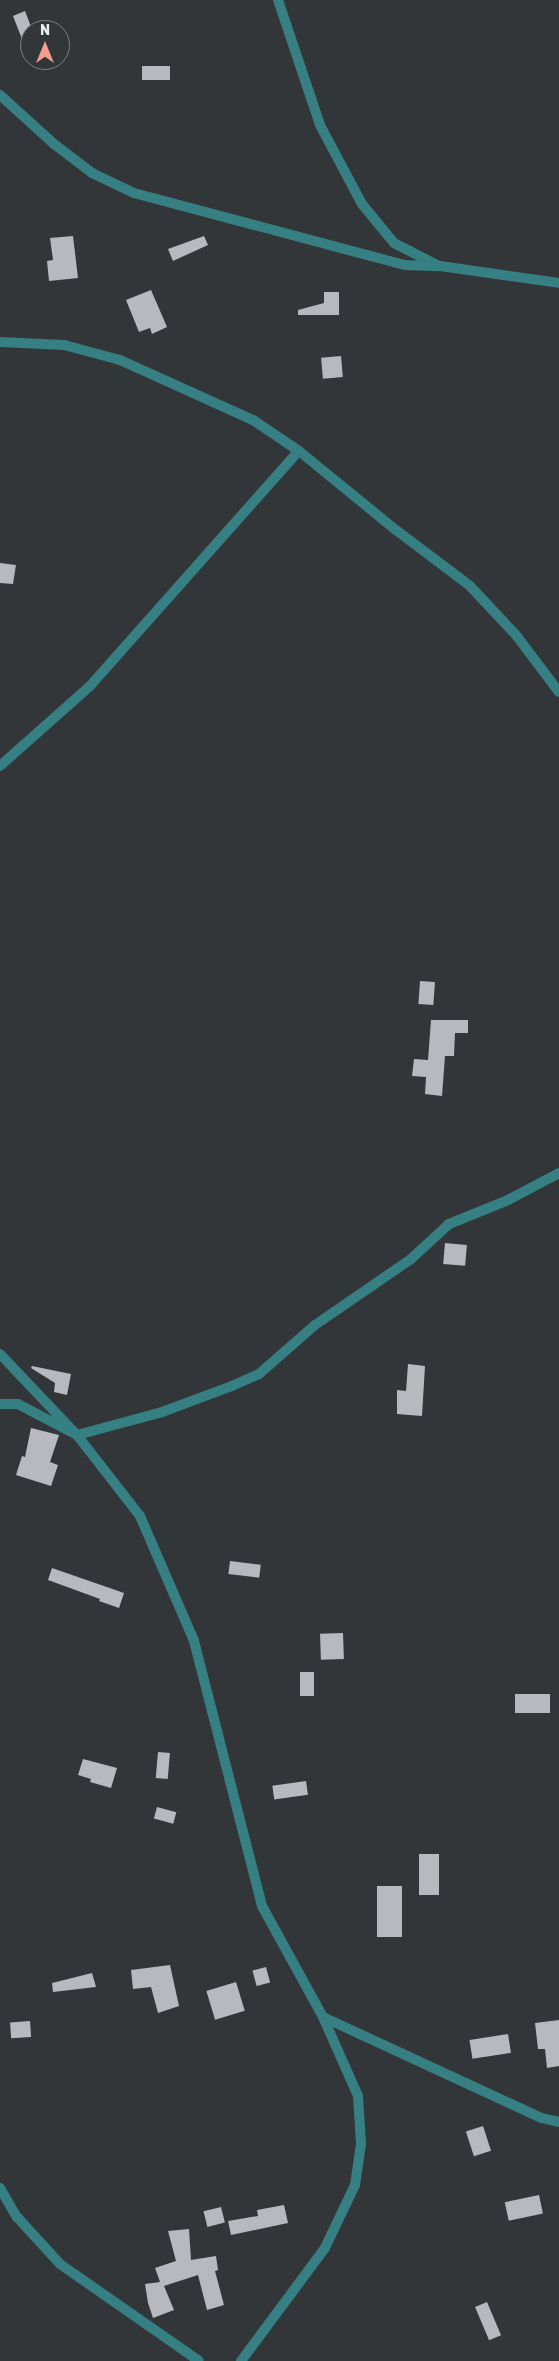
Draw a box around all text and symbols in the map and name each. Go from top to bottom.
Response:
north arrow [20,20,70,70]
text: N [40,22,50,39]

